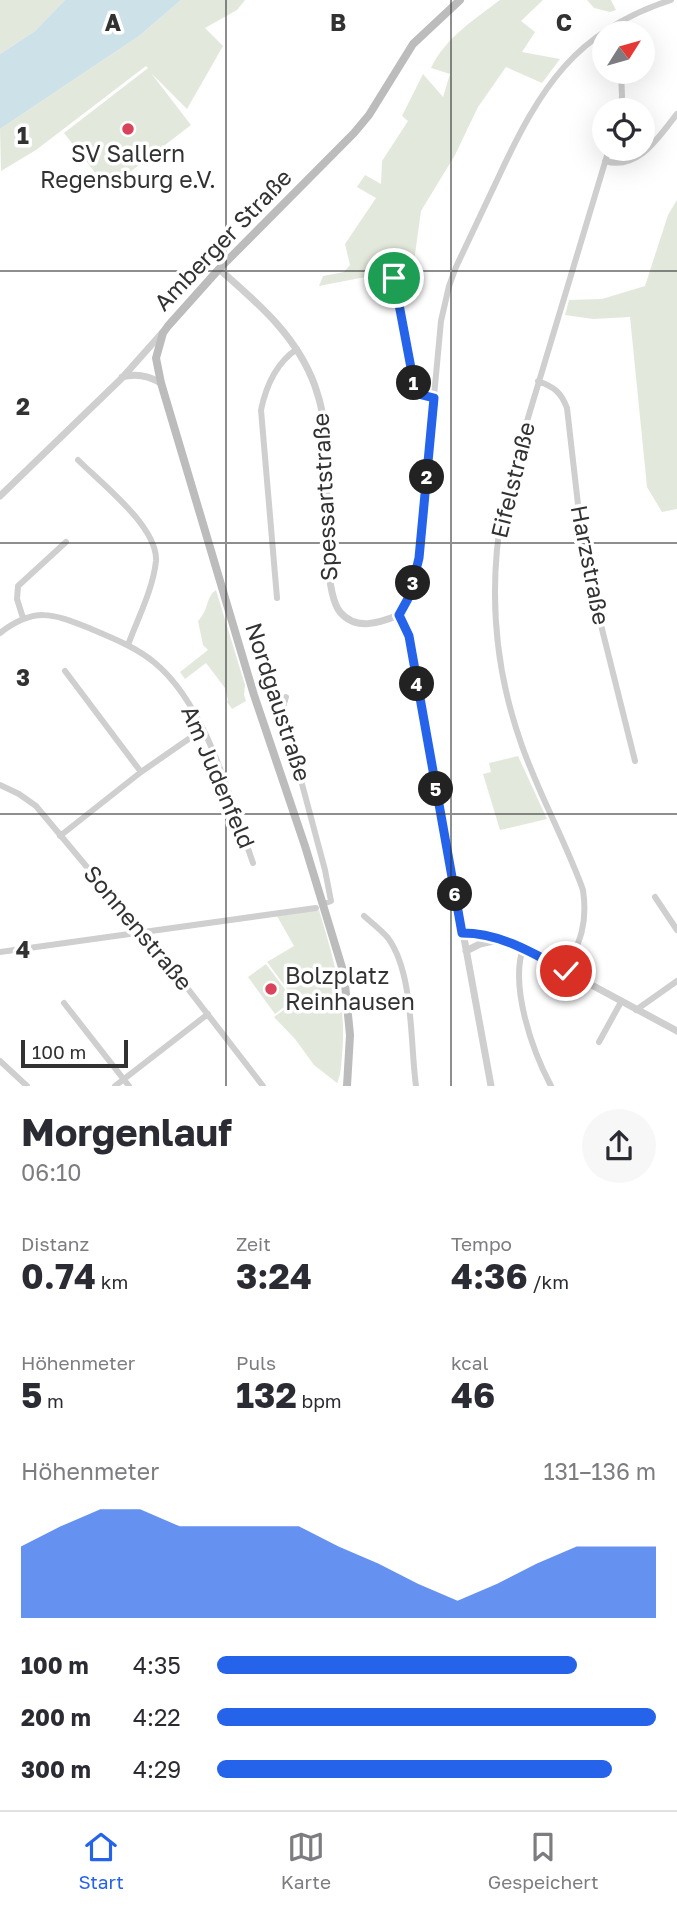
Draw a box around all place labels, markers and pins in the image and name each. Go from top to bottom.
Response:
marker: SV Sallern Regensburg e.V. [120,121,136,137]
place label: SV Sallern Regensburg e.V. [40,139,216,193]
pin [364,248,424,308]
pin: 1 [396,366,432,400]
pin: 2 [410,460,444,494]
pin: 3 [396,566,430,600]
pin: 4 [400,666,434,702]
pin: 5 [418,772,453,806]
pin: 6 [438,876,472,912]
pin [536,941,596,1001]
place label: Bolzplatz Reinhausen [285,961,415,1015]
marker: Bolzplatz Reinhausen [263,981,279,997]

